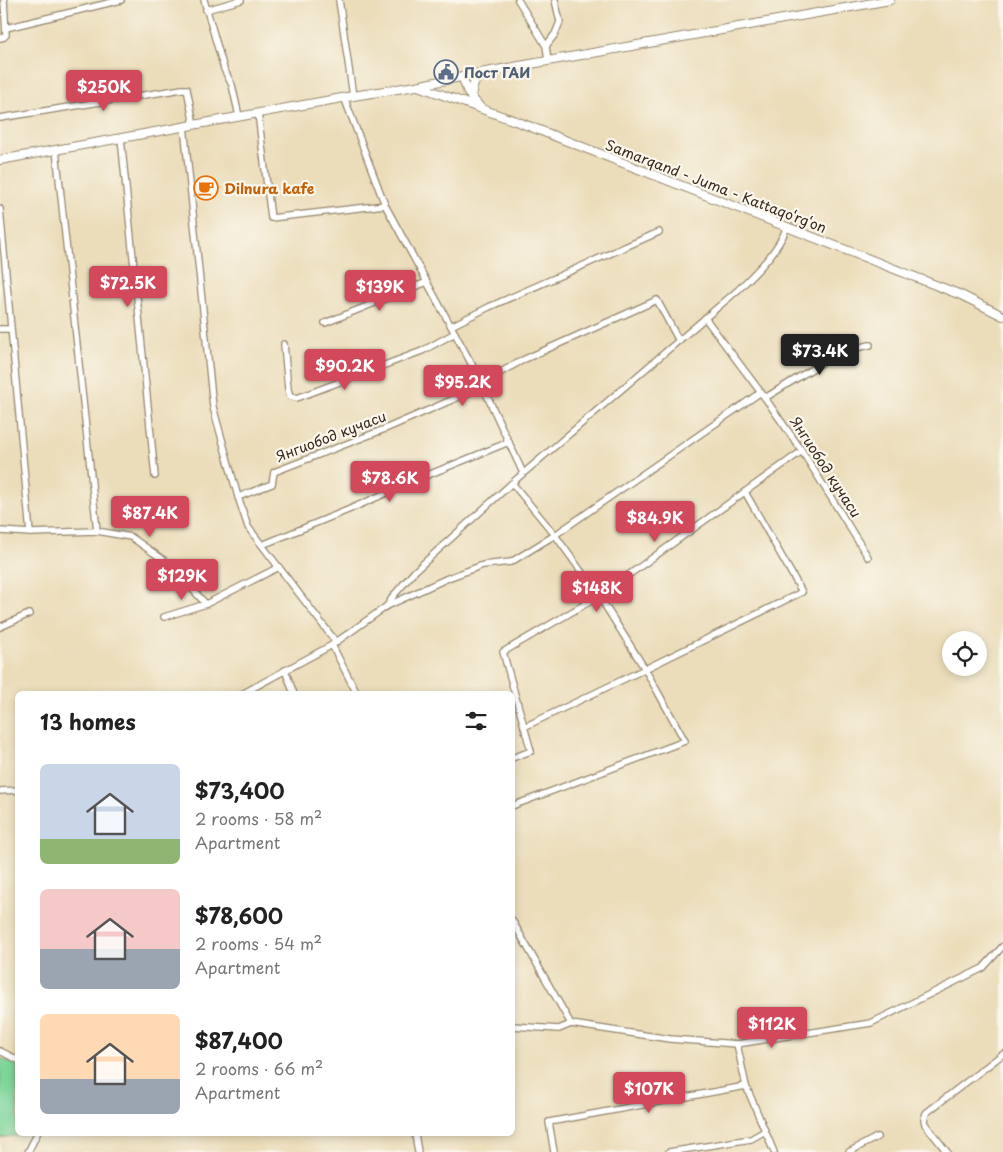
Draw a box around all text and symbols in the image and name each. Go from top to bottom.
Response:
public building icon: Пост ГАИ [433,59,459,85]
place label: Пост ГАИ [464,62,530,83]
pin: $250K [69,70,139,112]
text: $250K [77,74,131,98]
street label: Samarqand - Juma - Kattaqo‘rg‘on [602,134,830,238]
cafe icon: Dilnura kafe [193,175,219,201]
place label: Dilnura kafe [224,178,315,199]
pin: $72.5K [87,266,169,308]
text: $72.5K [100,270,156,294]
pin: $139K [345,270,415,312]
text: $139K [356,274,404,298]
pin: $73.4K [779,334,861,376]
text: $73.4K [792,338,848,362]
pin: $90.2K [304,348,386,391]
text: $90.2K [315,353,375,377]
pin: $95.2K [422,364,504,407]
text: $95.2K [435,369,491,393]
street label: Янгиобод кучаси [273,405,389,467]
street label: Янгиобод кучаси [785,412,867,522]
pin: $78.6K [349,460,431,503]
text: $78.6K [362,465,418,489]
pin: $87.4K [109,496,191,538]
text: $87.4K [122,500,178,524]
pin: $84.9K [614,500,696,543]
text: $84.9K [627,505,683,529]
pin: $129K [147,558,217,601]
text: $129K [157,563,207,587]
pin: $148K [562,570,632,613]
text: $148K [572,575,622,599]
map controls [942,631,987,676]
button: locate [942,631,987,676]
text: 13 homes [40,705,136,737]
icon: filters [462,707,490,735]
text: $73,400 [195,774,285,806]
icon: home [80,784,140,844]
text: 2 rooms · 58 m² [195,806,322,830]
text: Apartment [195,830,280,854]
text: $78,600 [195,899,283,931]
icon: home [80,909,140,969]
text: 2 rooms · 54 m² [195,931,322,955]
text: Apartment [195,955,280,979]
pin: $112K [737,1006,807,1049]
text: $112K [748,1011,796,1035]
text: $87,400 [195,1024,283,1056]
icon: home [80,1034,140,1094]
text: 2 rooms · 66 m² [195,1056,323,1080]
pin: $107K [614,1072,684,1114]
text: $107K [624,1076,674,1100]
text: Apartment [195,1080,280,1104]

